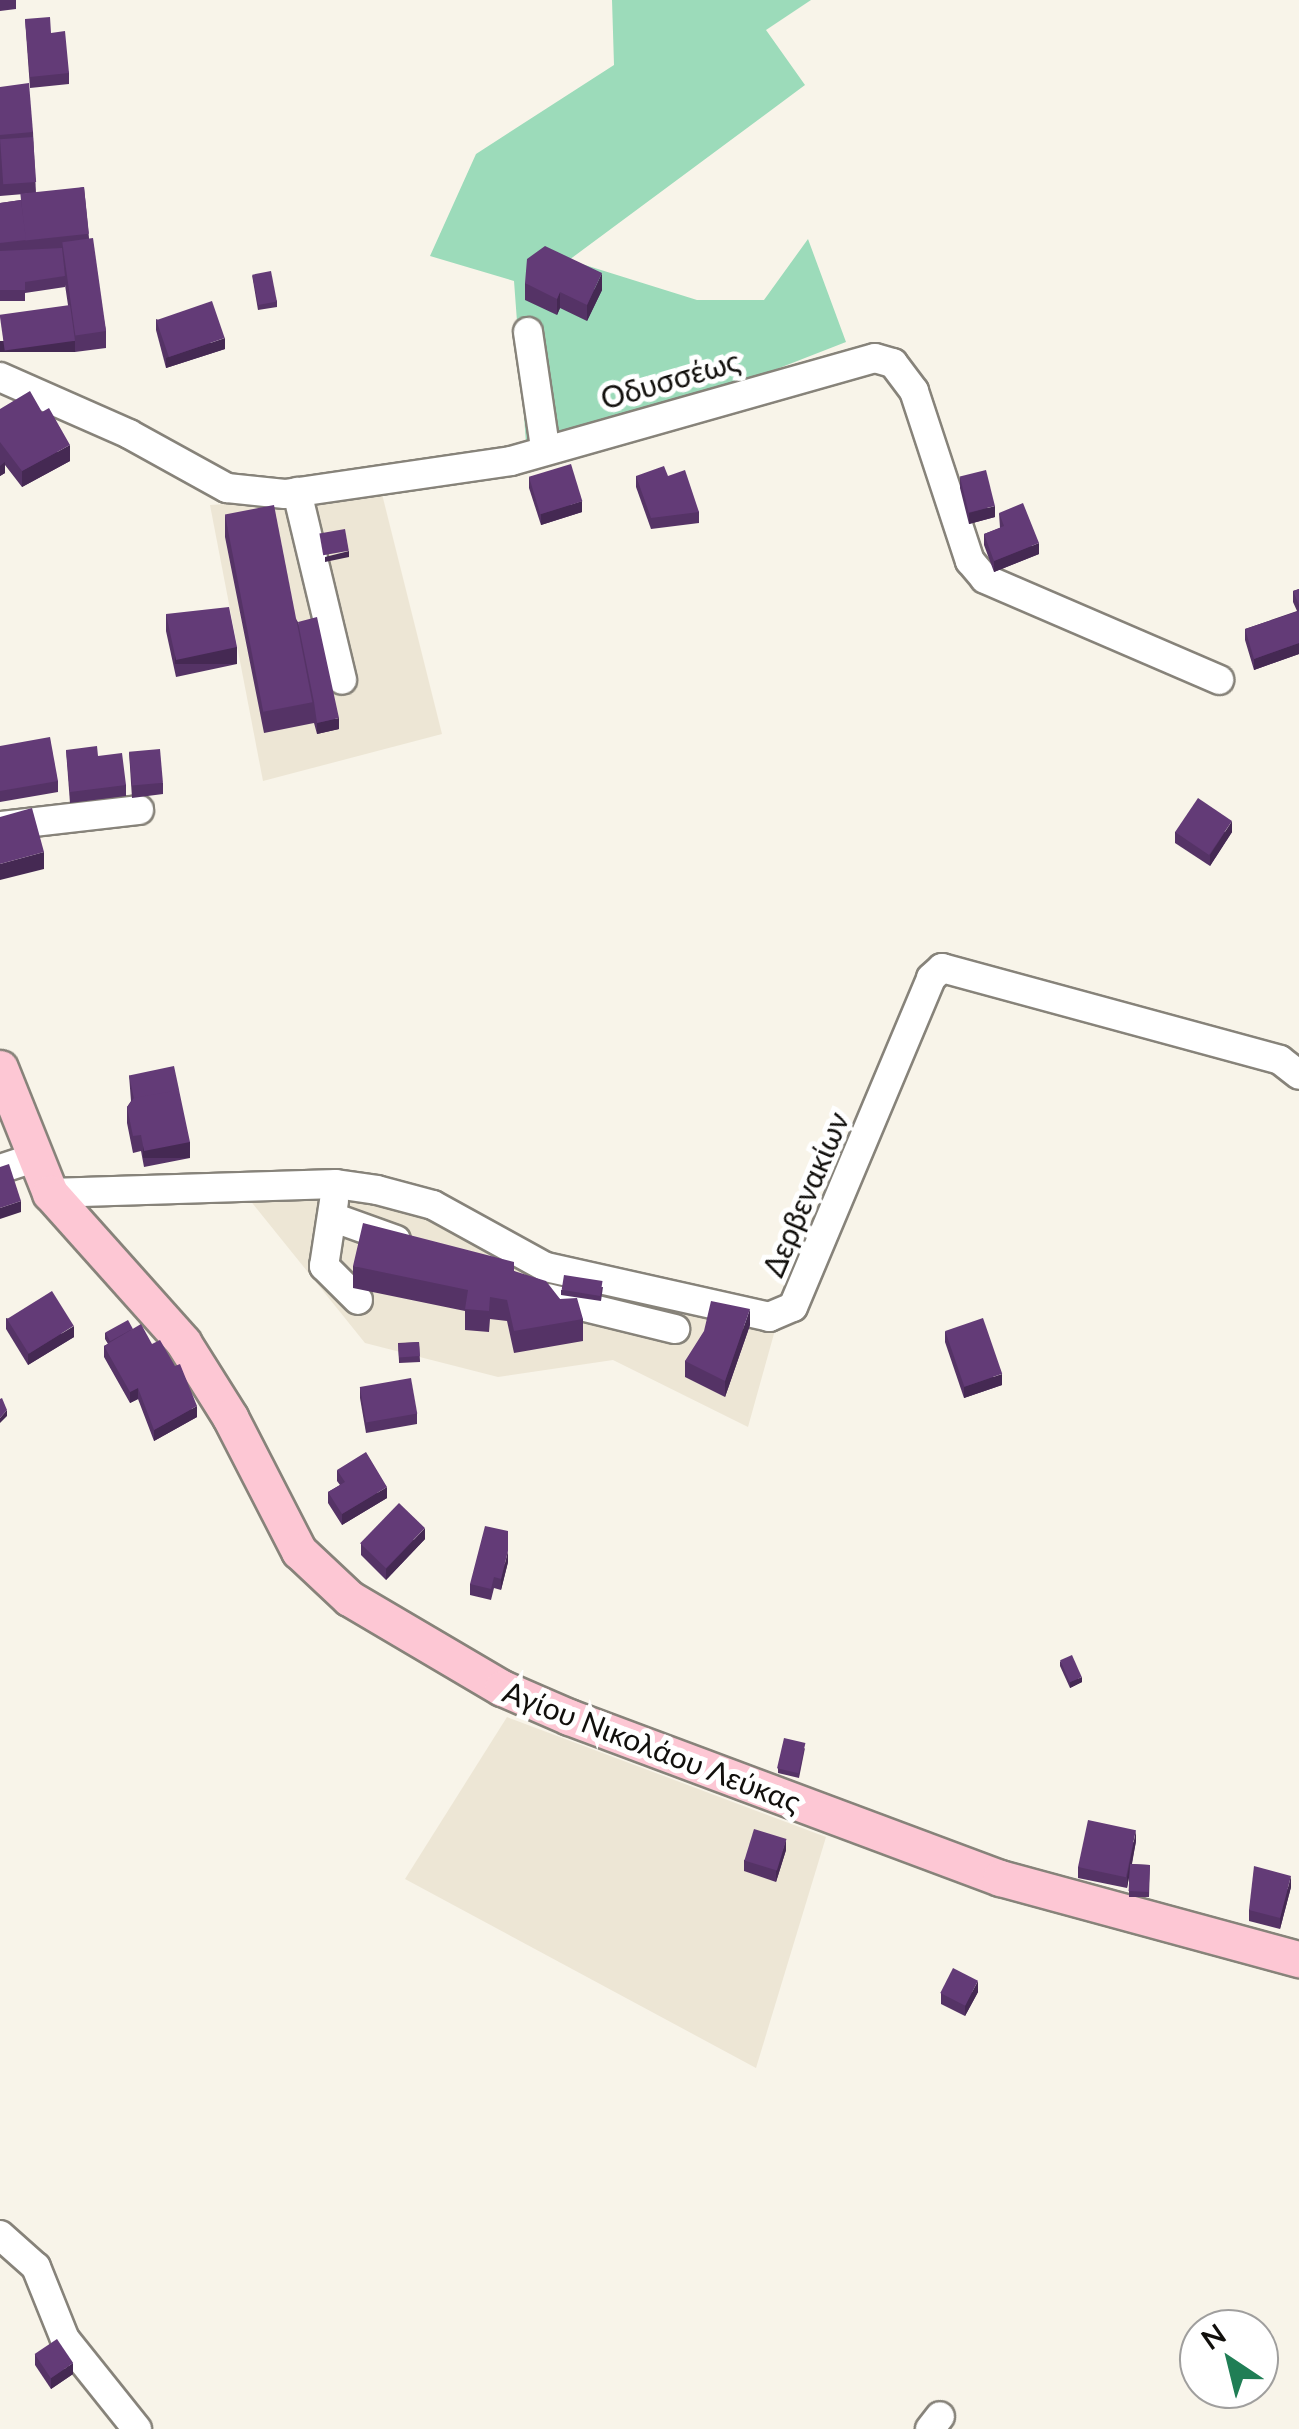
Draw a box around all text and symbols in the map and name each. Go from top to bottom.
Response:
street label: Οδυσσέως [596,342,744,416]
street label: Δερβενακίων [754,1106,856,1282]
street label: Αγίου Νικολάου Λεύκας [498,1672,806,1820]
north arrow [1179,2309,1279,2409]
text: N [1194,2316,1232,2356]

